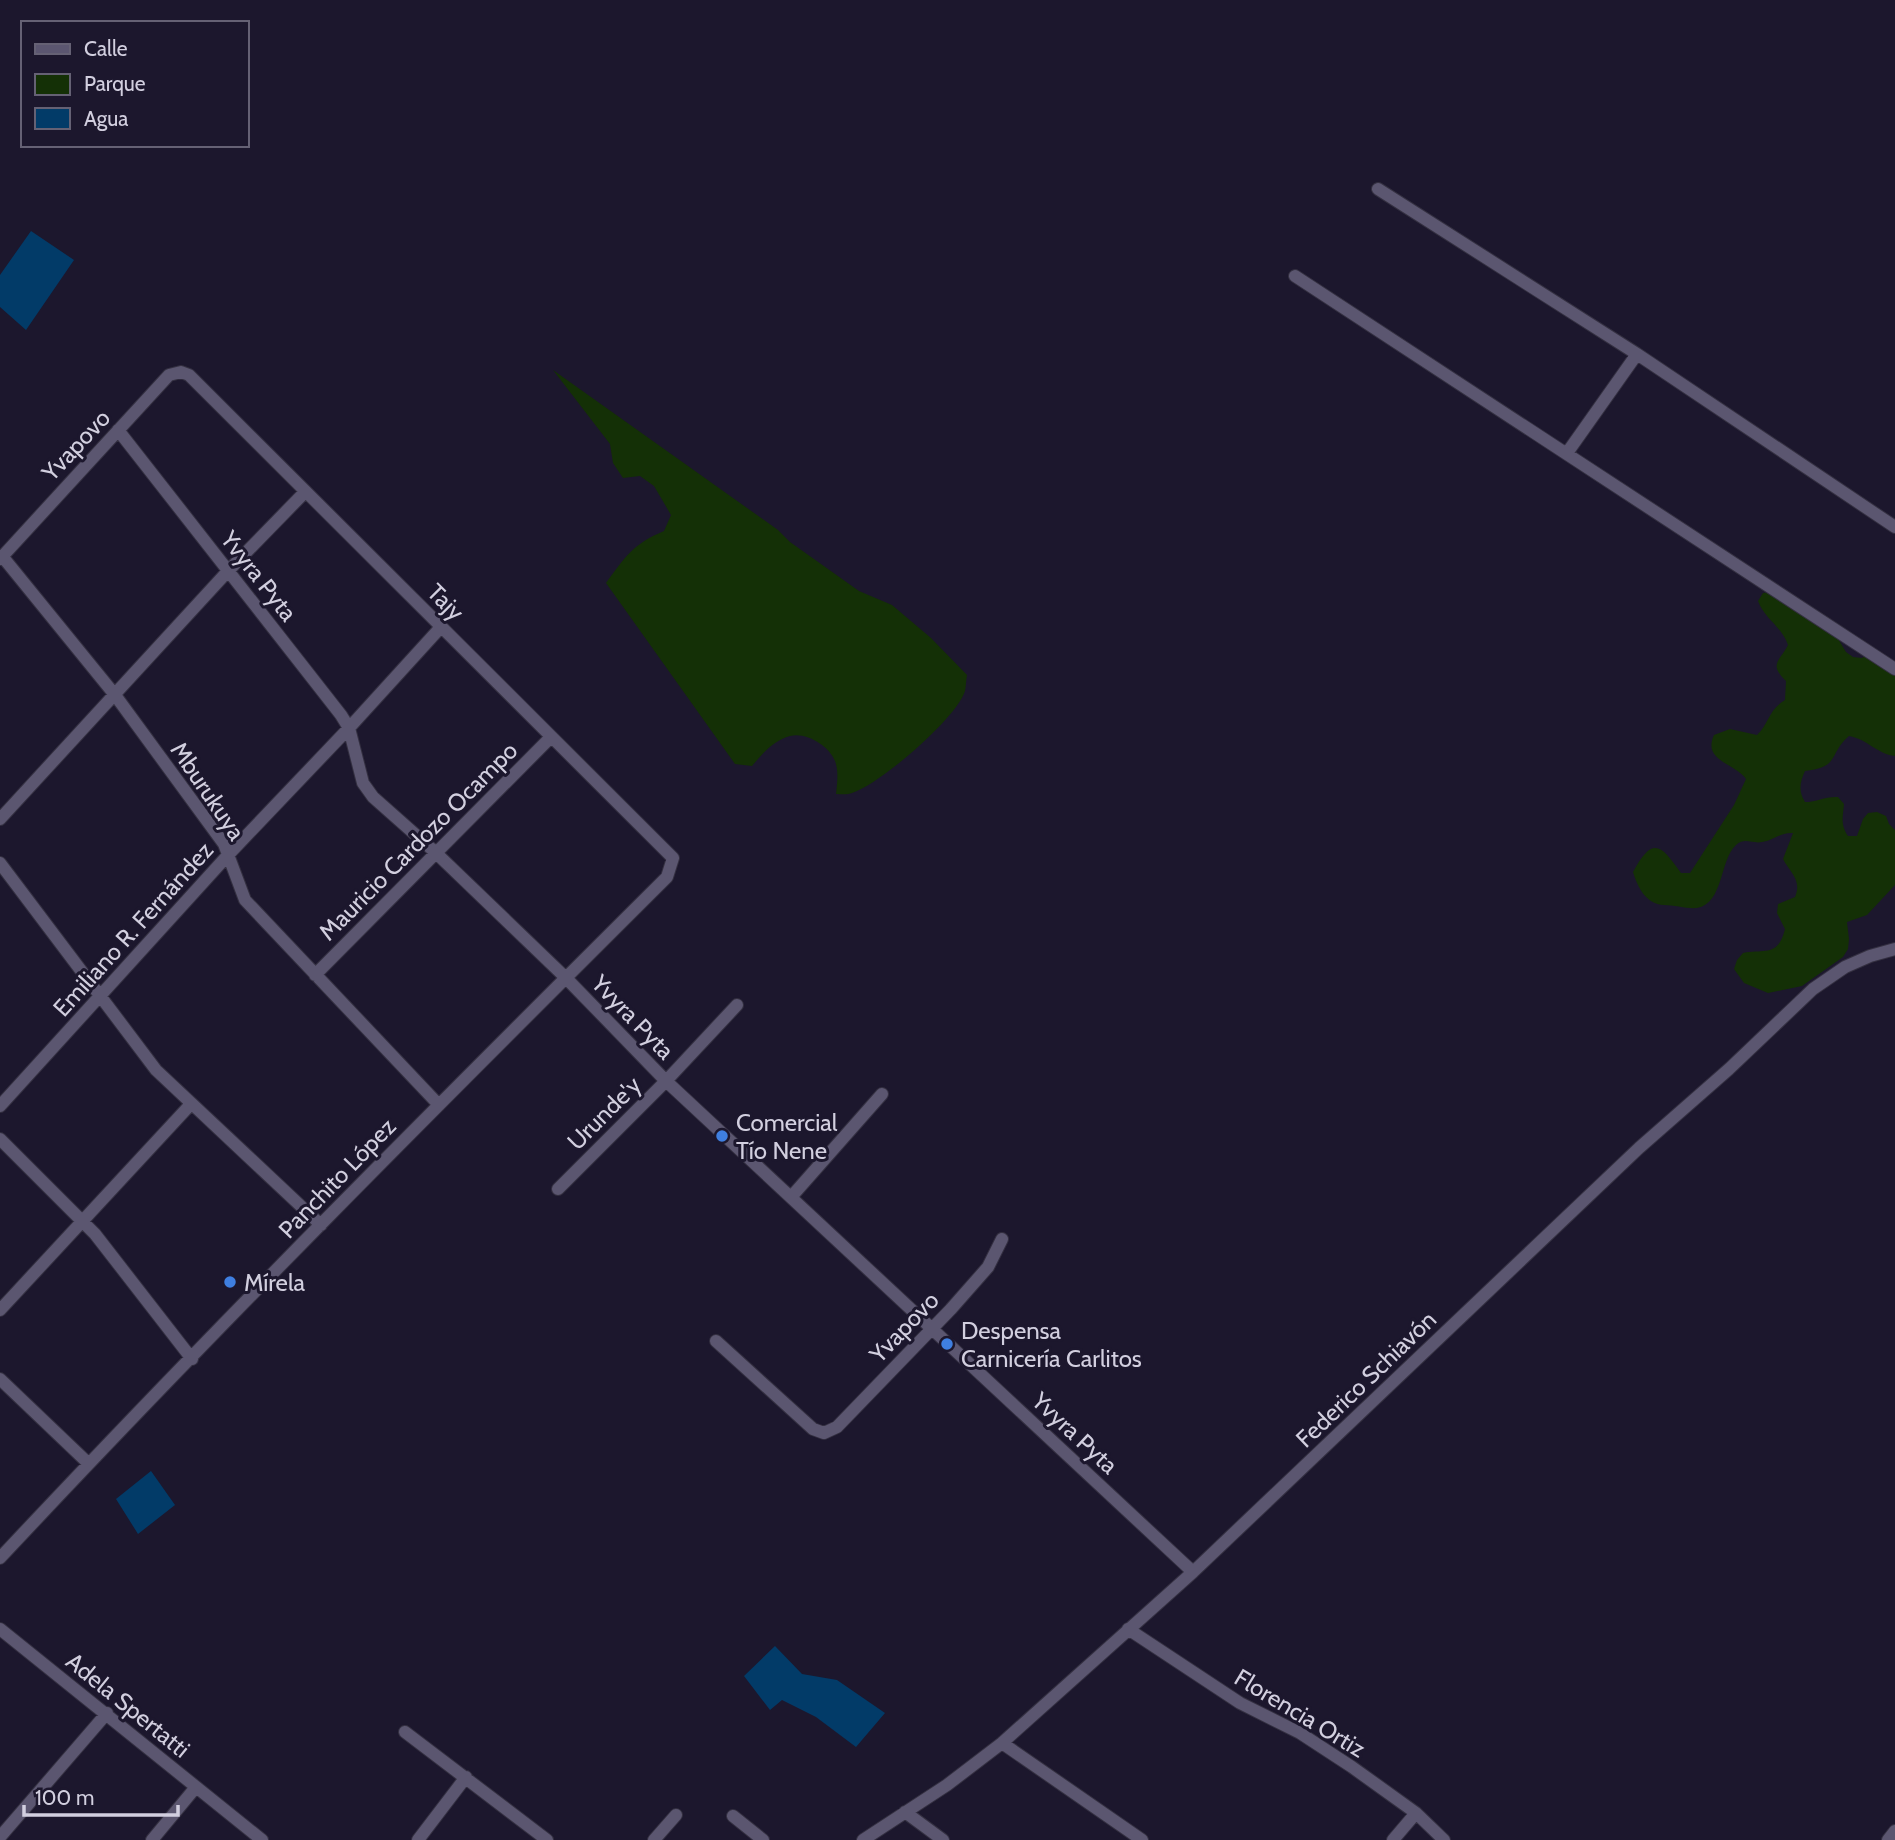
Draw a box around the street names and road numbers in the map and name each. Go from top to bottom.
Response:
street label: Yvapovo [35,403,116,487]
street label: Yvyra Pyta [214,524,303,627]
street label: Tajy [422,578,470,626]
street label: Mburukuya [165,736,252,846]
street label: Mauricio Cardozo Ocampo [313,736,523,946]
street label: Emiliano R. Fernández [47,836,219,1022]
street label: Yvyra Pyta [585,968,681,1066]
street label: Urunde'y [561,1070,647,1156]
street label: Panchito López [272,1112,402,1244]
street label: Yvapovo [863,1286,945,1369]
street label: Federico Schiavón [1290,1305,1442,1453]
street label: Yvyra Pyta [1025,1385,1124,1480]
street label: Adela Spertatti [60,1646,196,1764]
street label: Florencia Ortiz [1229,1663,1371,1763]

